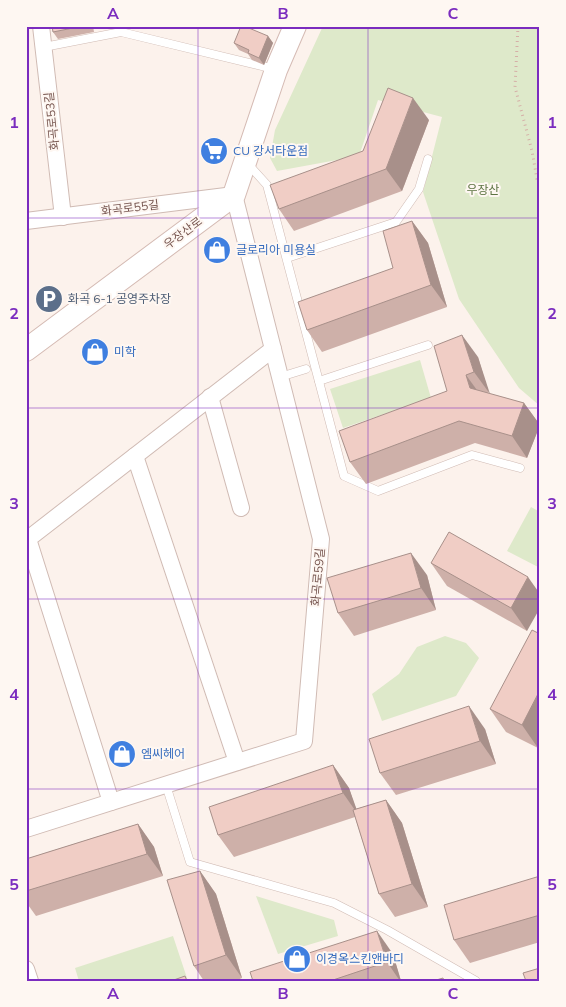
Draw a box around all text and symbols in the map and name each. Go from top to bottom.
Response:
text: A [107,3,119,23]
text: B [277,3,289,23]
text: C [448,3,459,23]
street label: 화곡로53길 [41,91,62,151]
text: 1 [9,112,19,132]
text: 1 [547,112,557,132]
supermarket icon: CU 강서타운점 [199,136,229,166]
place label: CU 강서타운점 [233,143,308,158]
park label: 우장산 [466,182,500,197]
street label: 화곡로55길 [100,196,160,219]
street label: 우장산로 [161,213,205,252]
shop icon: 글로리아 미용실 [202,235,232,265]
place label: 글로리아 미용실 [236,242,316,257]
parking icon: 화곡 6-1 공영주차장 [34,284,64,314]
place label: 화곡 6-1 공영주차장 [68,291,171,306]
text: 2 [9,303,19,323]
text: 2 [547,303,557,323]
shop icon: 미학 [80,337,110,367]
place label: 미학 [114,344,136,359]
text: 3 [9,493,19,513]
text: 3 [547,493,557,513]
street label: 화곡로59길 [307,547,328,607]
text: 4 [9,684,19,704]
text: 4 [547,684,557,704]
shop icon: 엠씨헤어 [107,739,137,769]
place label: 엠씨헤어 [141,746,185,761]
text: 5 [9,874,19,894]
text: 5 [547,874,557,894]
shop icon: 이경옥스킨앤바디 [282,944,312,974]
place label: 이경옥스킨앤바디 [316,951,404,966]
text: A [107,983,119,1003]
text: B [277,983,289,1003]
text: C [448,983,459,1003]

